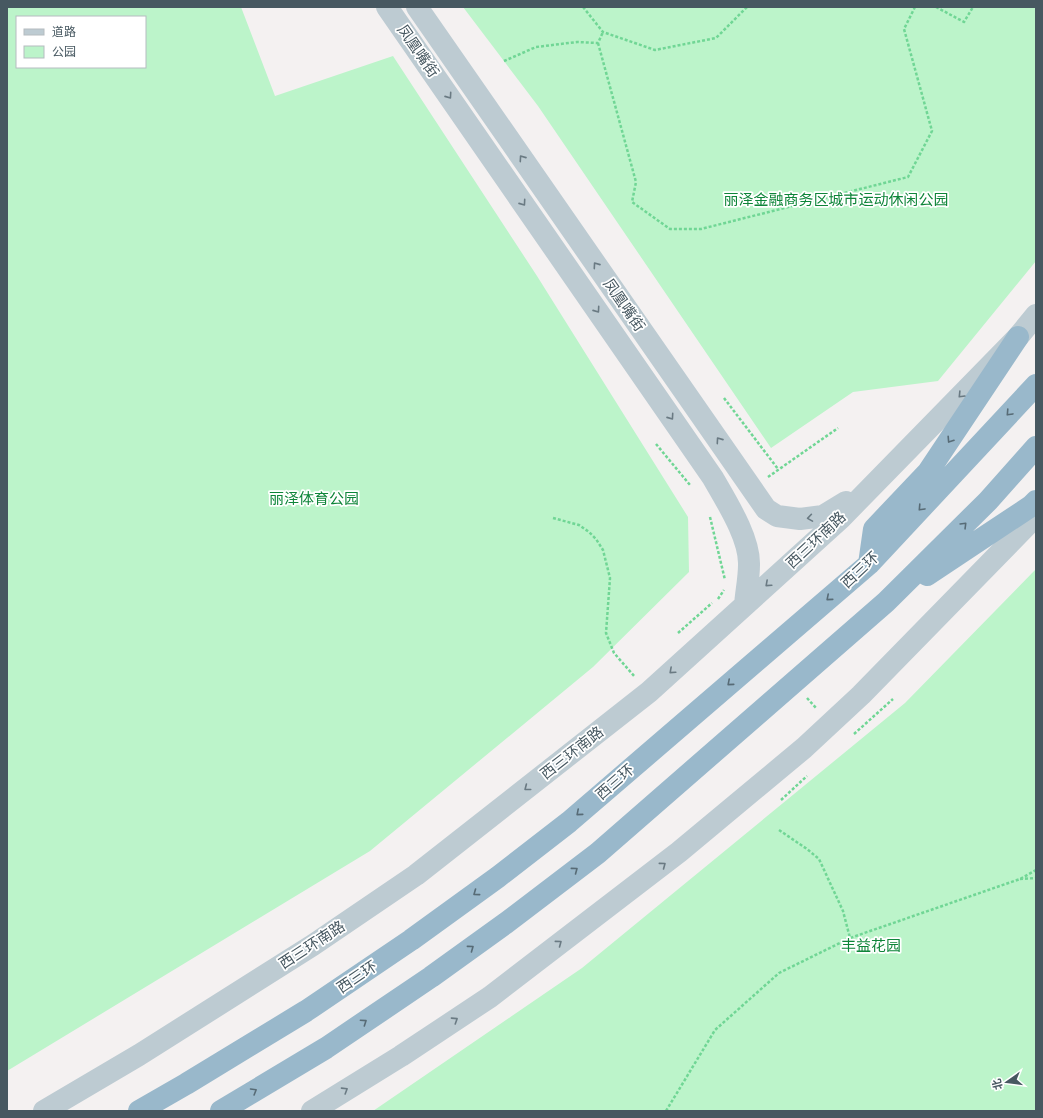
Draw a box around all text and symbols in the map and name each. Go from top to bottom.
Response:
legend [16,16,146,68]
street label: 凤凰嘴街 [393,21,443,81]
text: 道路 [52,24,76,39]
text: 公园 [52,44,76,59]
one-way arrow [444,92,451,99]
one-way arrow [519,155,527,162]
park label: 丽泽金融商务区城市运动休闲公园 [723,191,949,209]
one-way arrow [518,199,526,206]
one-way arrow [593,262,601,269]
street label: 凤凰嘴街 [599,275,649,335]
one-way arrow [592,306,600,313]
one-way arrow [958,390,966,398]
one-way arrow [1007,408,1014,416]
one-way arrow [666,413,674,420]
one-way arrow [948,435,955,442]
one-way arrow [717,438,724,445]
park label: 丽泽体育公园 [269,490,359,508]
one-way arrow [919,504,926,511]
street label: 西三环南路 [782,508,850,572]
one-way arrow [807,513,814,522]
one-way arrow [959,523,967,530]
street label: 西三环 [837,548,883,592]
one-way arrow [765,579,773,586]
one-way arrow [826,594,834,601]
one-way arrow [669,666,677,674]
one-way arrow [728,679,735,686]
street label: 西三环南路 [537,723,607,783]
street label: 西三环 [592,760,638,804]
one-way arrow [525,783,532,790]
one-way arrow [576,809,584,816]
one-way arrow [658,862,665,869]
one-way arrow [571,868,578,875]
one-way arrow [473,888,480,896]
street label: 西三环南路 [276,917,348,973]
park label: 丰益花园 [841,937,901,955]
one-way arrow [555,941,562,948]
one-way arrow [467,946,474,953]
street label: 西三环 [333,957,381,997]
one-way arrow [451,1018,458,1025]
one-way arrow [360,1019,367,1027]
north arrow [987,1062,1027,1102]
text: 北 [989,1077,1005,1091]
one-way arrow [250,1088,257,1095]
one-way arrow [341,1088,348,1095]

